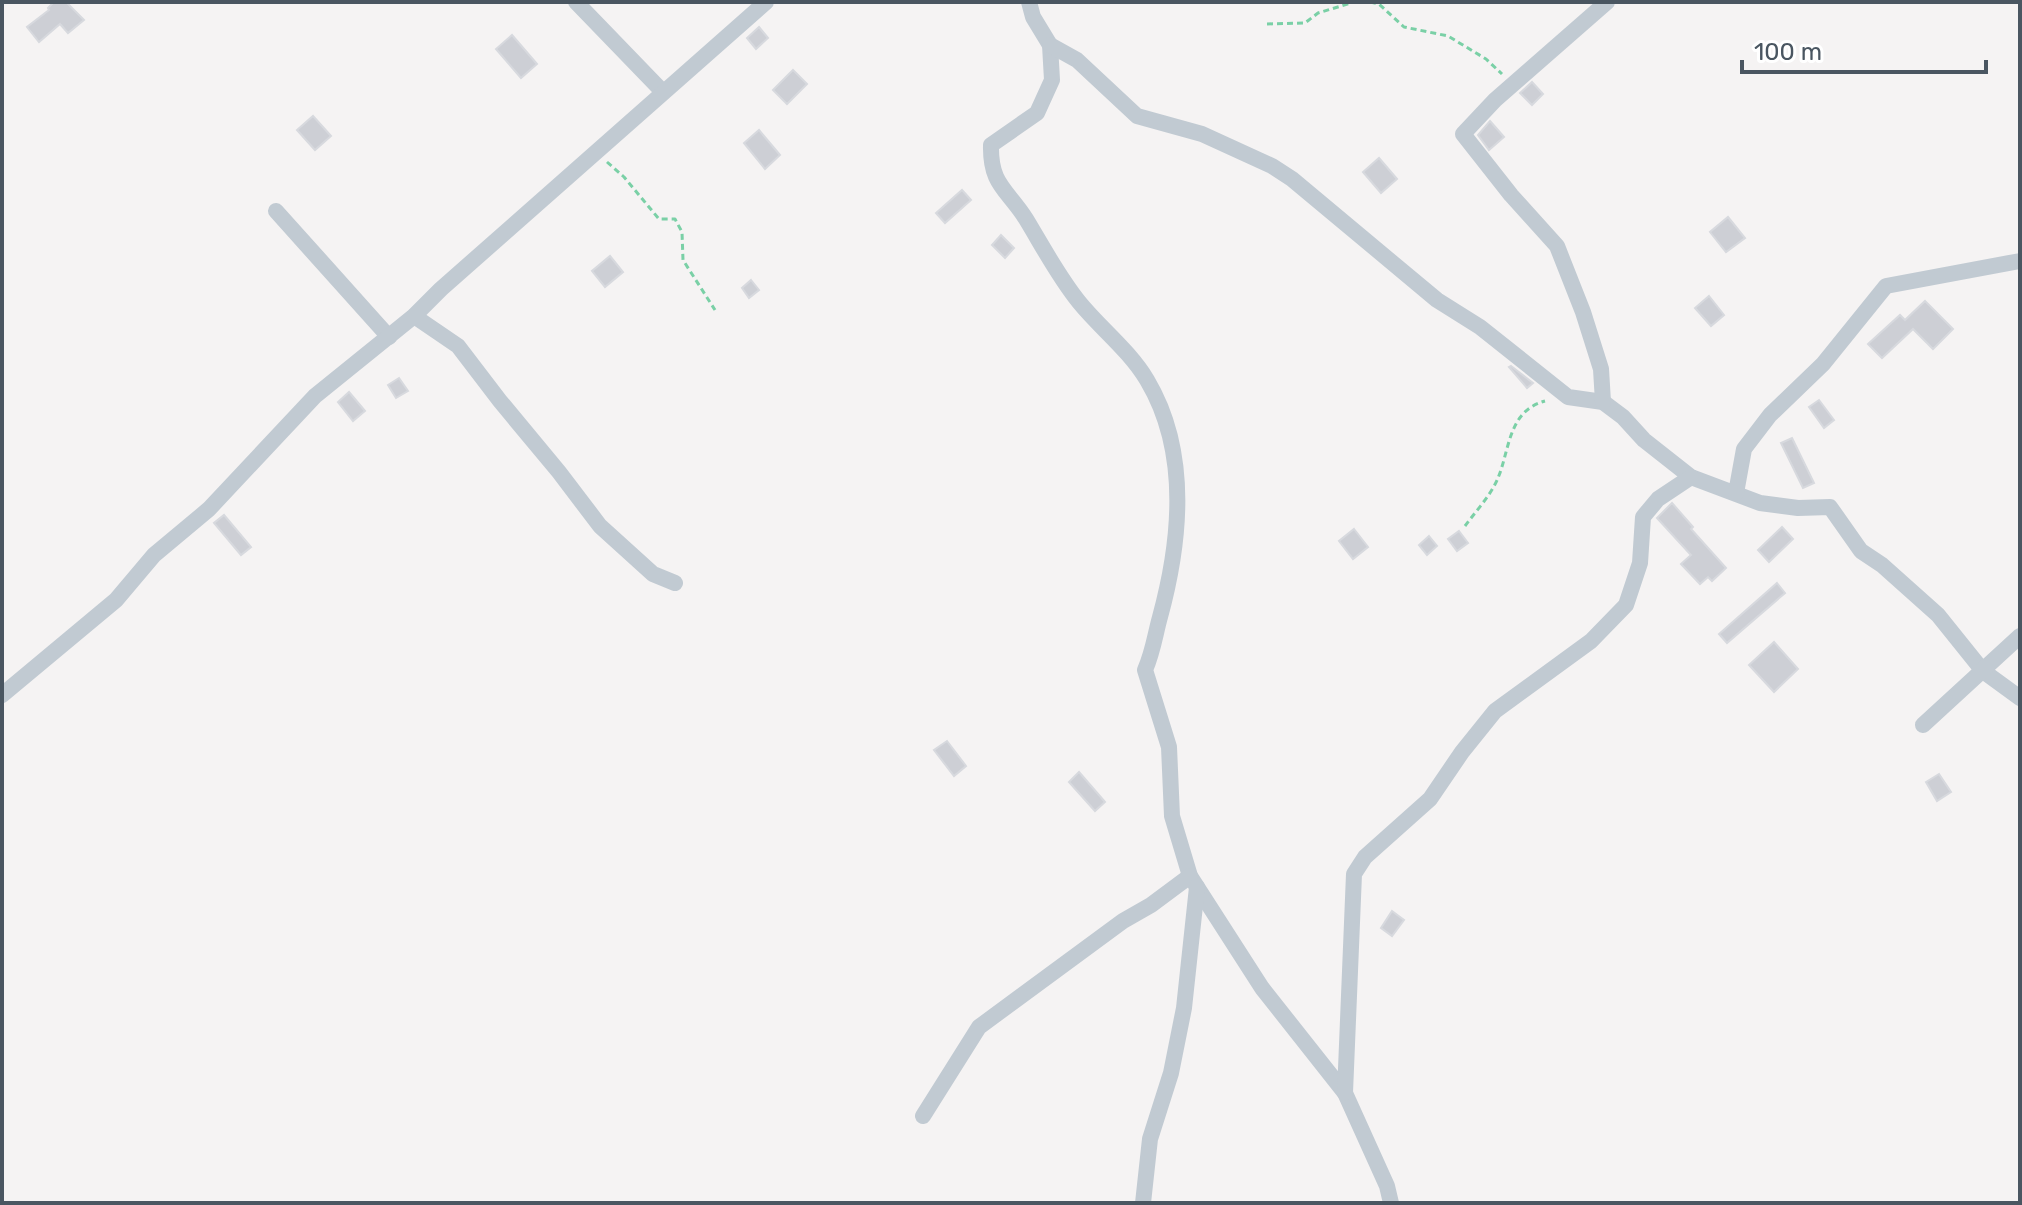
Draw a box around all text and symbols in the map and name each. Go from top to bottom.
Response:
scale bar [1742,24,1986,74]
text: 100 m [1754,38,1822,66]

